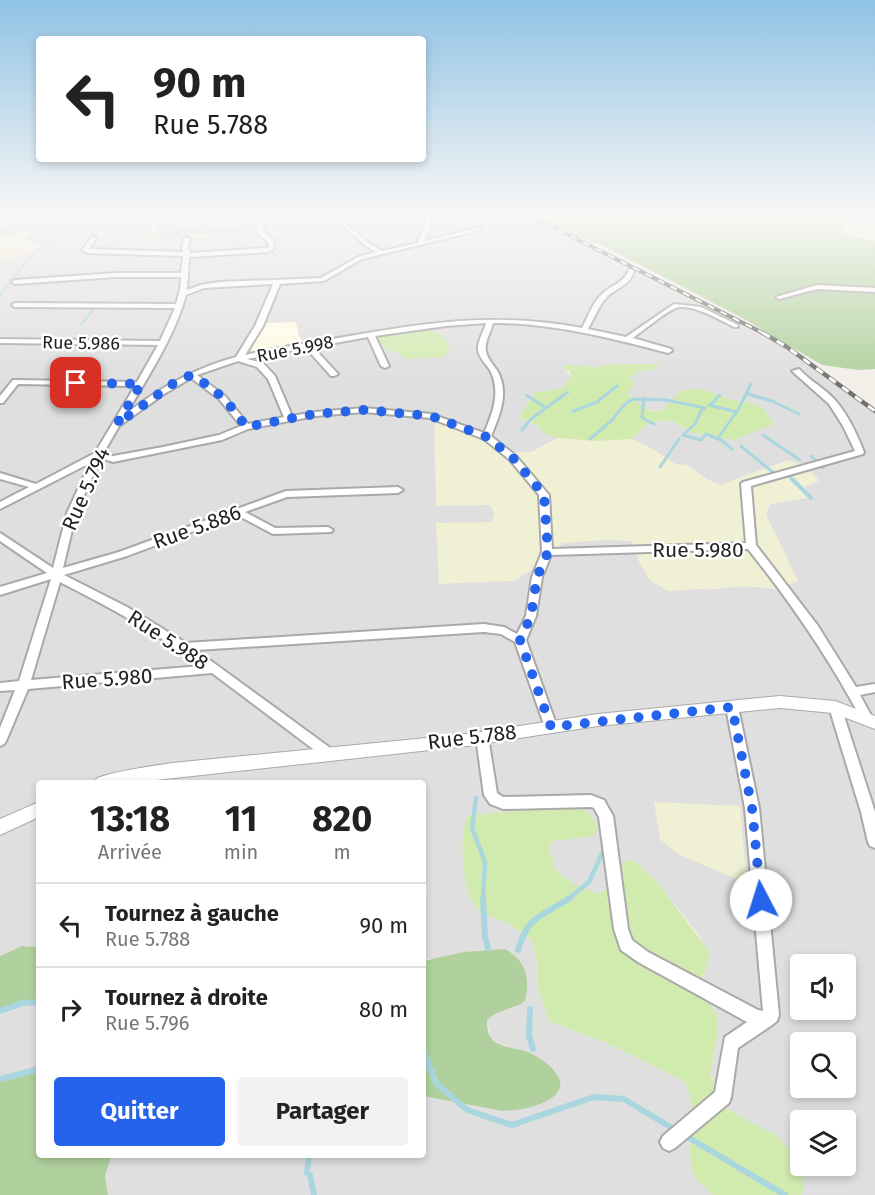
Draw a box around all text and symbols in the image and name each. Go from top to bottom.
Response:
text: 90 m [153,58,247,108]
icon: left [54,60,132,138]
text: Rue 5.788 [153,109,268,141]
street label: Rue 5.986 [42,331,120,355]
street label: Rue 5.998 [255,331,335,367]
pin [50,357,101,408]
icon: arrive [59,366,92,399]
street label: Rue 5.794 [56,443,116,535]
street label: Rue 5.886 [149,499,245,555]
street label: Rue 5.980 [652,537,744,563]
street label: Rue 5.988 [123,604,213,676]
street label: Rue 5.980 [61,663,153,695]
street label: Rue 5.788 [426,719,518,755]
text: 13:18 [90,797,170,841]
text: 11 [225,797,257,841]
text: 820 [312,797,372,841]
text: Arrivée [98,840,162,864]
text: min [224,840,258,864]
text: m [334,840,351,864]
position arrow [729,868,793,932]
text: Tournez à gauche [105,900,279,927]
icon: left [54,909,87,942]
text: 90 m [359,912,408,939]
text: Rue 5.788 [105,927,190,951]
map controls [790,954,856,1176]
button: sound [790,954,856,1020]
text: Tournez à droite [105,984,268,1011]
icon: right [54,993,87,1026]
text: 80 m [359,996,408,1023]
text: Rue 5.796 [105,1011,189,1035]
button: search [790,1032,856,1098]
button: Quitter [54,1077,225,1146]
button: Partager [237,1077,408,1146]
button: layers [790,1110,856,1176]

